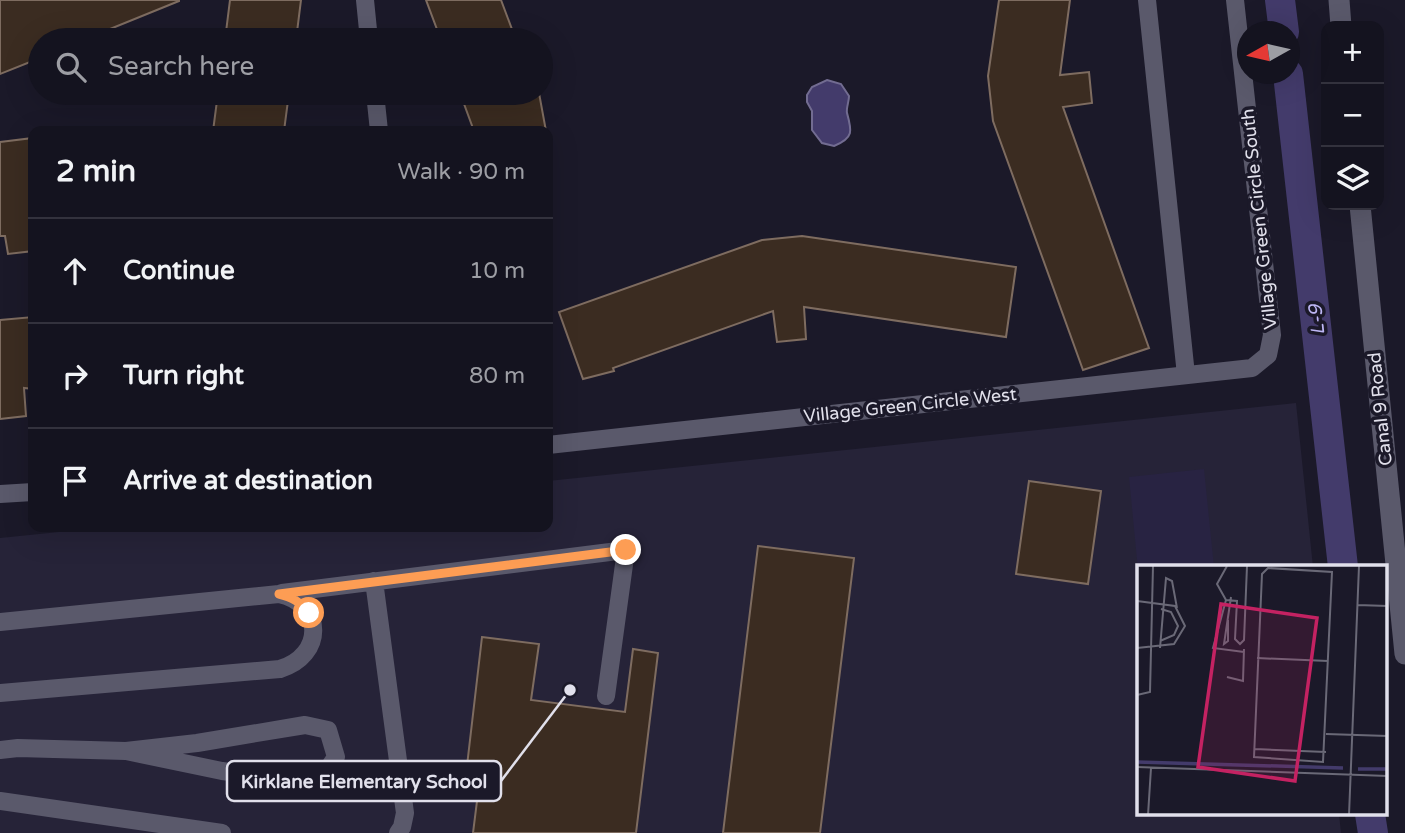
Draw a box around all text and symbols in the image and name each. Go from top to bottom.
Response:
north arrow [1237,21,1300,84]
map controls [1321,21,1384,210]
button: + [1321,21,1384,84]
search box [28,28,553,105]
icon: search [52,48,90,86]
text: Search here [108,51,254,82]
button: − [1321,84,1384,147]
street label: Village Green Circle South [1236,108,1282,330]
button: layers [1321,147,1384,210]
text: 2 min [56,153,136,190]
text: Walk · 90 m [398,158,525,186]
icon: ahead [56,252,94,290]
text: Continue [123,255,235,286]
text: 10 m [469,257,525,285]
water label: L-9 [1304,302,1330,336]
street label: Canal 9 Road [1363,351,1397,467]
icon: right [56,357,94,395]
text: Turn right [123,360,244,391]
text: 80 m [469,362,525,390]
street label: Village Green Circle West [802,383,1018,427]
icon: arrive [56,462,94,500]
text: Arrive at destination [123,465,373,496]
route end [610,534,641,565]
inset map [1137,565,1388,816]
route start [293,597,324,628]
callout: Kirklane Elementary School [227,761,501,801]
text: Kirklane Elementary School [241,771,487,794]

